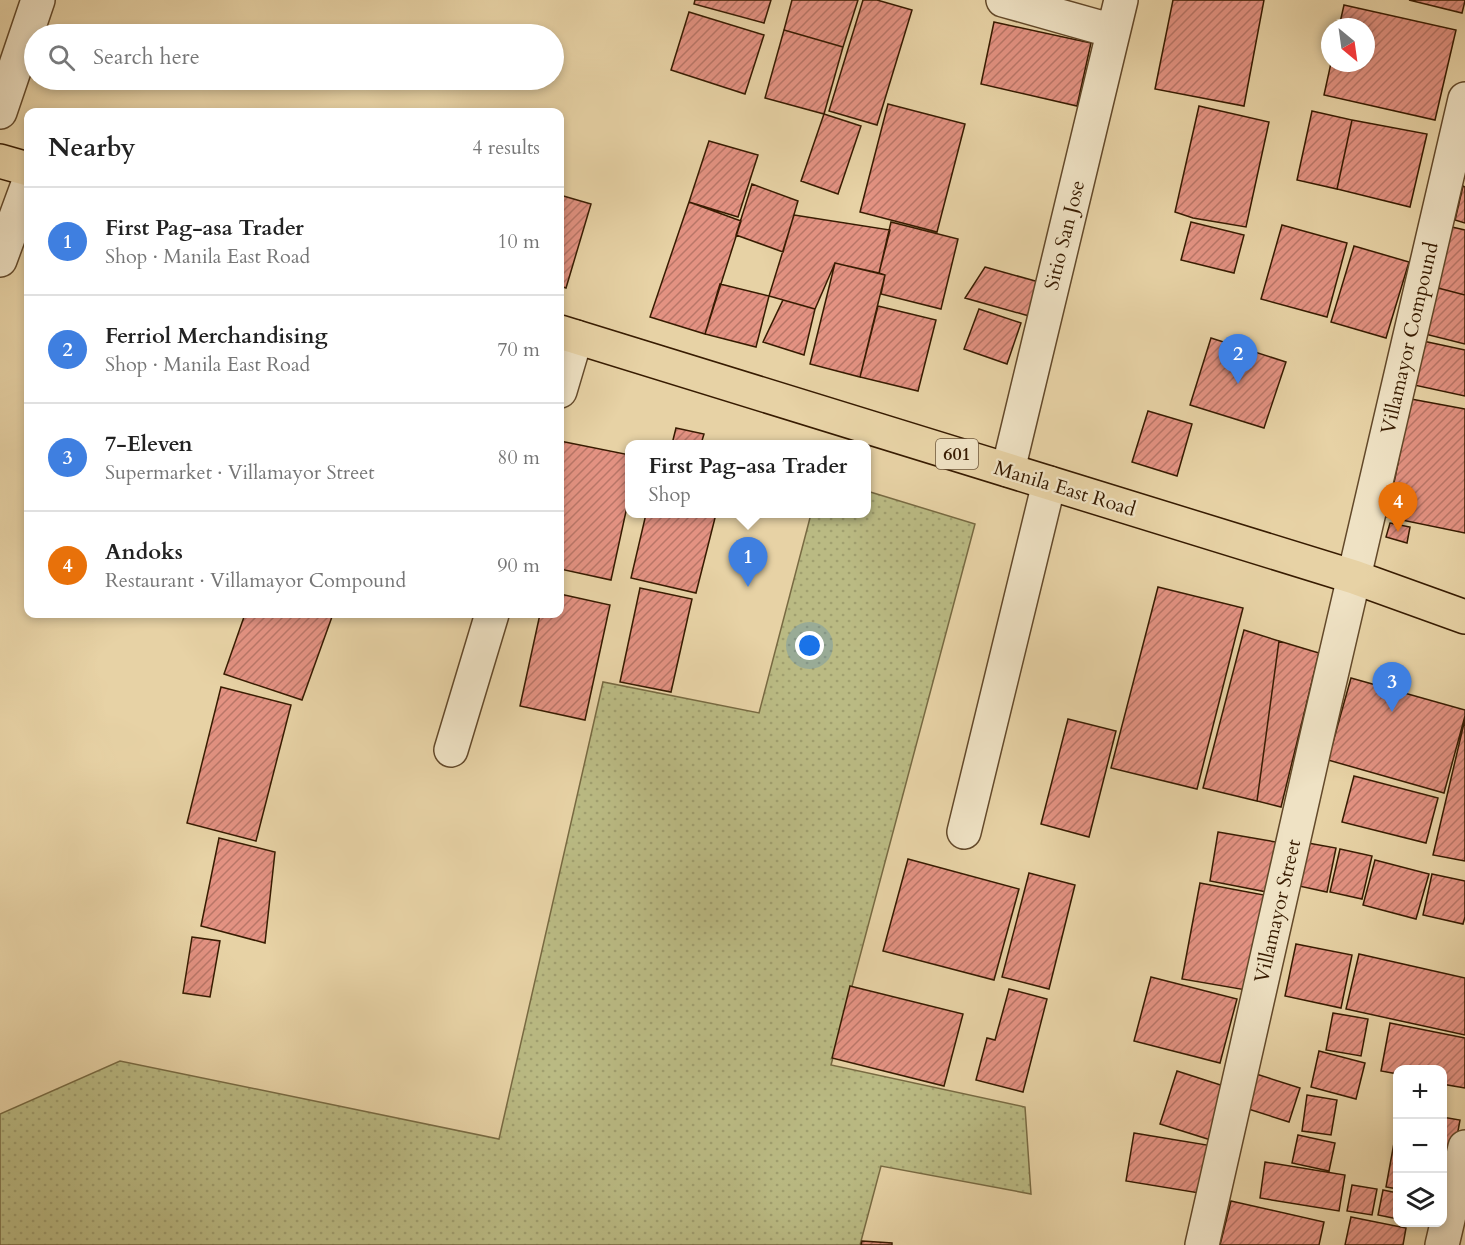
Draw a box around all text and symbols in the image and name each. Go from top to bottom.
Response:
north arrow [1321,18,1375,72]
search box [24,24,564,90]
icon: search [45,41,78,74]
text: Search here [93,42,200,72]
text: Nearby [48,130,136,165]
text: 4 results [472,134,540,161]
street label: Sitio San Jose [1038,177,1091,293]
text: First Pag-asa Trader [105,213,304,243]
text: 1 [62,228,73,255]
text: 10 m [497,228,540,255]
street label: Villamayor Compound [1374,239,1445,437]
text: Shop · Manila East Road [105,243,310,270]
text: Ferriol Merchandising [105,321,328,351]
pin: 2 [1218,334,1258,384]
text: 2 [62,336,73,363]
text: 70 m [497,336,540,363]
text: Shop · Manila East Road [105,351,310,378]
text: 7-Eleven [105,429,193,459]
road number: 601 [936,439,978,469]
popup [625,440,871,518]
text: 3 [62,444,73,471]
text: 80 m [497,444,540,471]
text: First Pag-asa Trader [649,451,847,481]
street label: Manila East Road [991,454,1139,523]
text: Supermarket · Villamayor Street [105,459,375,486]
text: Shop [649,481,691,508]
pin: 4 [1378,482,1418,532]
text: Andoks [105,537,183,567]
pin: 1 [728,538,768,587]
text: 4 [62,552,73,579]
text: 90 m [497,552,540,579]
text: Restaurant · Villamayor Compound [105,567,406,594]
your location [795,631,824,660]
pin: 3 [1372,662,1412,712]
street label: Villamayor Street [1248,836,1307,986]
map controls [1393,1065,1447,1227]
button: + [1393,1065,1447,1119]
button: − [1393,1119,1447,1173]
button: layers [1393,1173,1447,1227]

